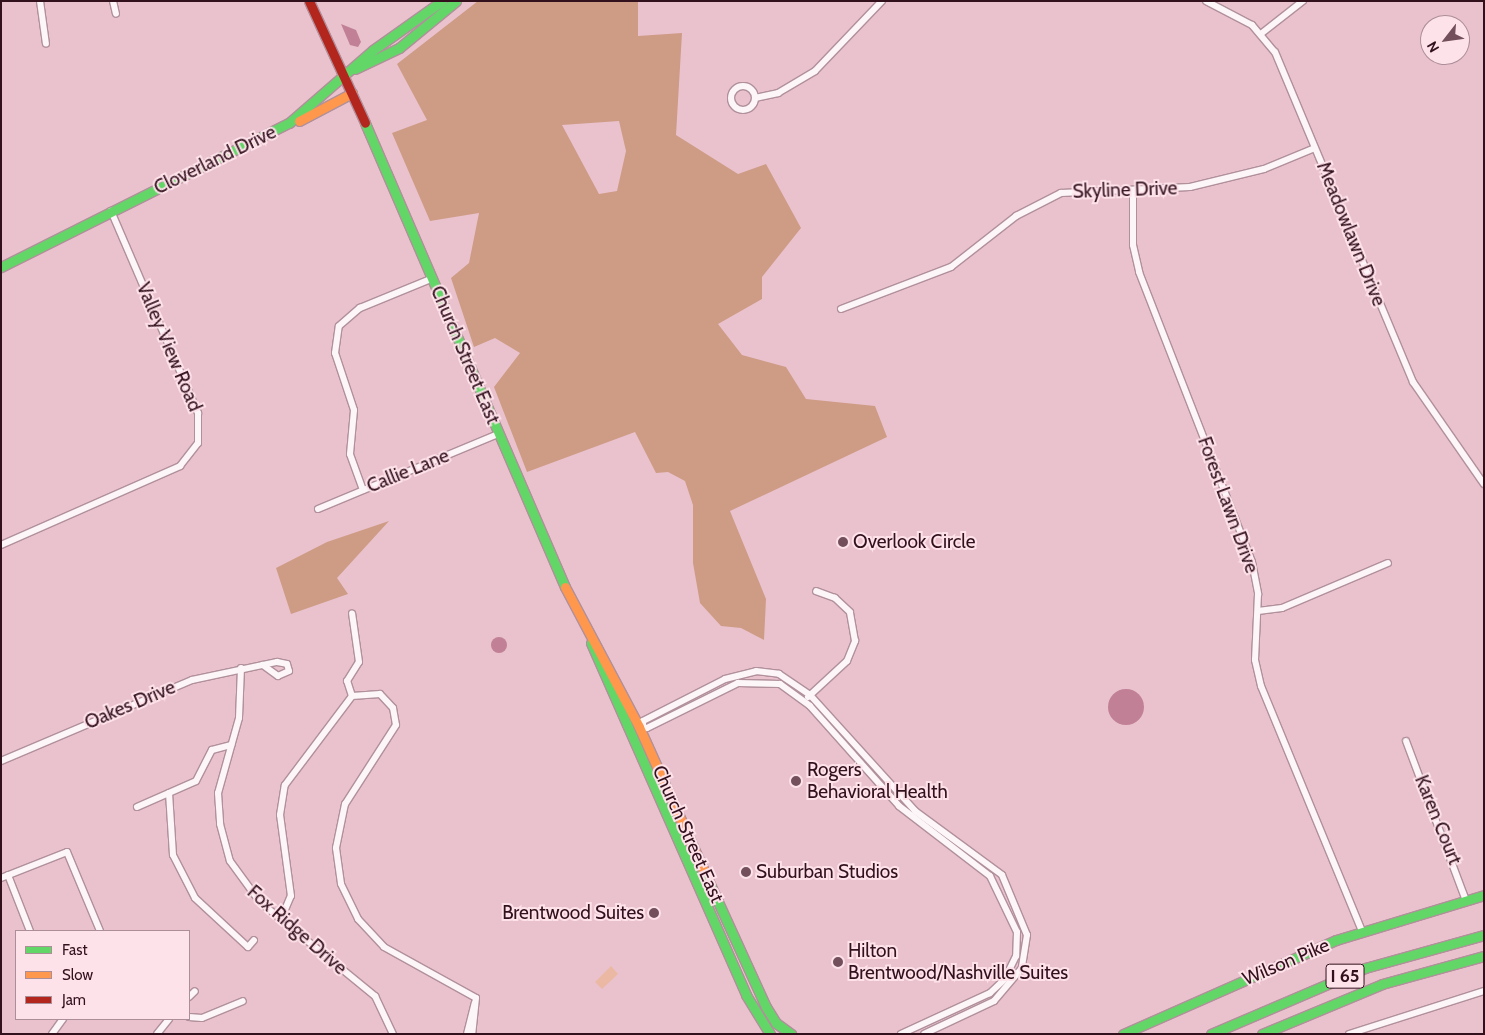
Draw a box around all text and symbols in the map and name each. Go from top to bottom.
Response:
north arrow [1420,15,1470,65]
text: N [1423,38,1443,56]
street label: Cloverland Drive [150,121,280,199]
street label: Meadowlawn Drive [1312,159,1390,309]
street label: Skyline Drive [1072,177,1178,203]
street label: Valley View Road [132,279,206,415]
street label: Church Street East [426,282,504,428]
street label: Forest Lawn Drive [1193,434,1263,576]
street label: Callie Lane [363,444,453,498]
place label: Overlook Circle [853,531,975,553]
marker: Overlook Circle [837,536,849,548]
street label: Oakes Drive [81,676,179,734]
place label: Rogers Behavioral Health [807,759,948,803]
street label: Church Street East [648,762,728,906]
street label: Karen Court [1410,772,1466,868]
marker: Rogers Behavioral Health [789,774,803,788]
place label: Suburban Studios [756,861,898,883]
marker: Suburban Studios [740,866,752,878]
street label: Fox Ridge Drive [243,881,351,979]
place label: Brentwood Suites [502,902,644,924]
marker: Brentwood Suites [648,907,660,919]
legend [15,930,190,1020]
street label: Wilson Pike [1239,933,1333,991]
place label: Hilton Brentwood/Nashville Suites [848,940,1068,984]
text: Fast [62,941,87,959]
marker: Hilton Brentwood/Nashville Suites [832,956,844,968]
road number: I 65 [1325,960,1365,991]
text: Slow [62,966,93,984]
text: Jam [62,991,86,1009]

